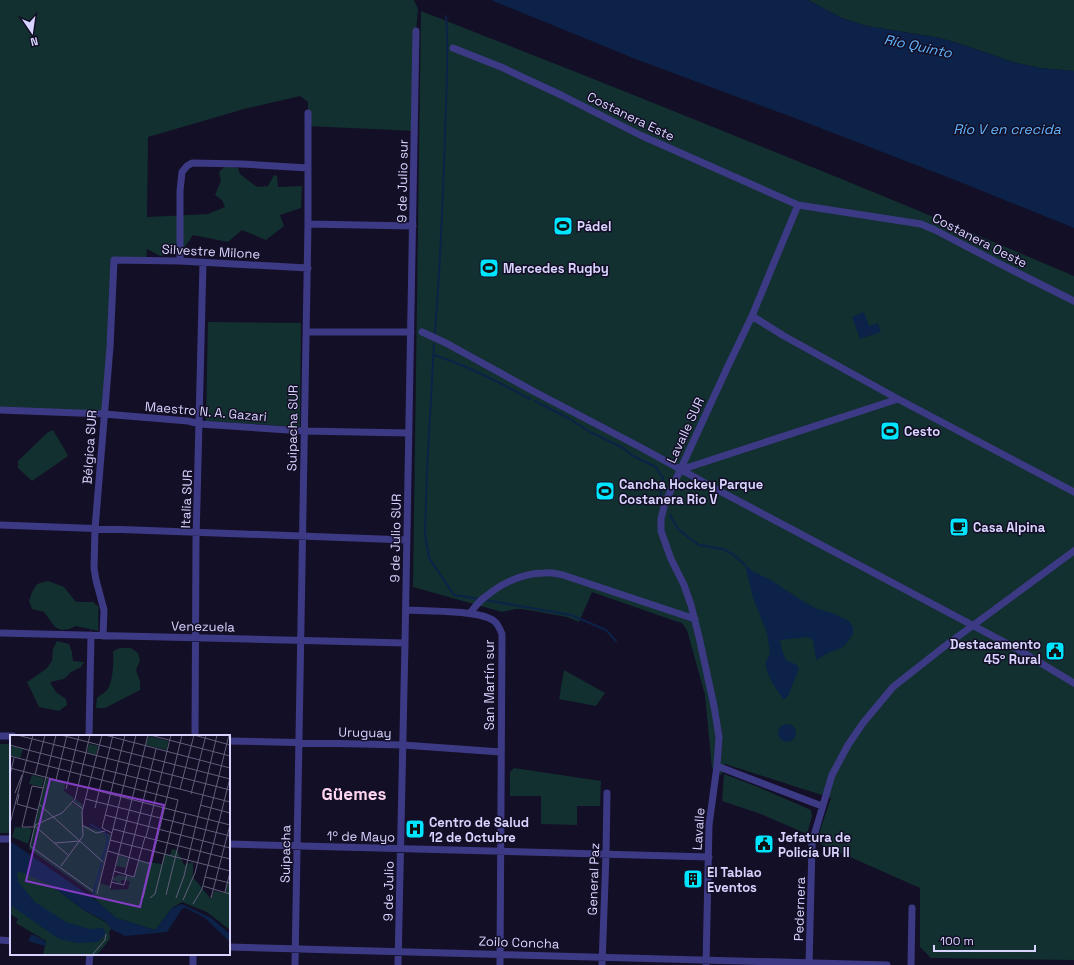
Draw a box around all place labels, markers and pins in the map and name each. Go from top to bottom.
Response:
sports icon: Pádel [552,215,574,237]
place label: Pádel [577,218,611,235]
sports icon: Mercedes Rugby [478,257,500,279]
place label: Mercedes Rugby [503,260,609,277]
sports icon: Cesto [879,420,901,442]
place label: Cesto [904,423,940,440]
place label: Cancha Hockey Parque Costanera Rio V [619,476,763,508]
sports icon: Cancha Hockey Parque Costanera Rio V [594,480,616,502]
cafe icon: Casa Alpina [948,516,970,538]
place label: Casa Alpina [973,519,1046,536]
place label: Destacamento 45º Rural [950,636,1041,668]
public building icon: Destacamento 45º Rural [1044,640,1066,662]
place label: Centro de Salud 12 de Octubre [429,814,529,846]
hospital icon: Centro de Salud 12 de Octubre [404,818,426,840]
place label: Jefatura de Policía UR II [778,829,851,861]
public building icon: Jefatura de Policía UR II [753,833,775,855]
place label: El Tablao Eventos [707,864,762,896]
building icon: El Tablao Eventos [682,868,704,890]

